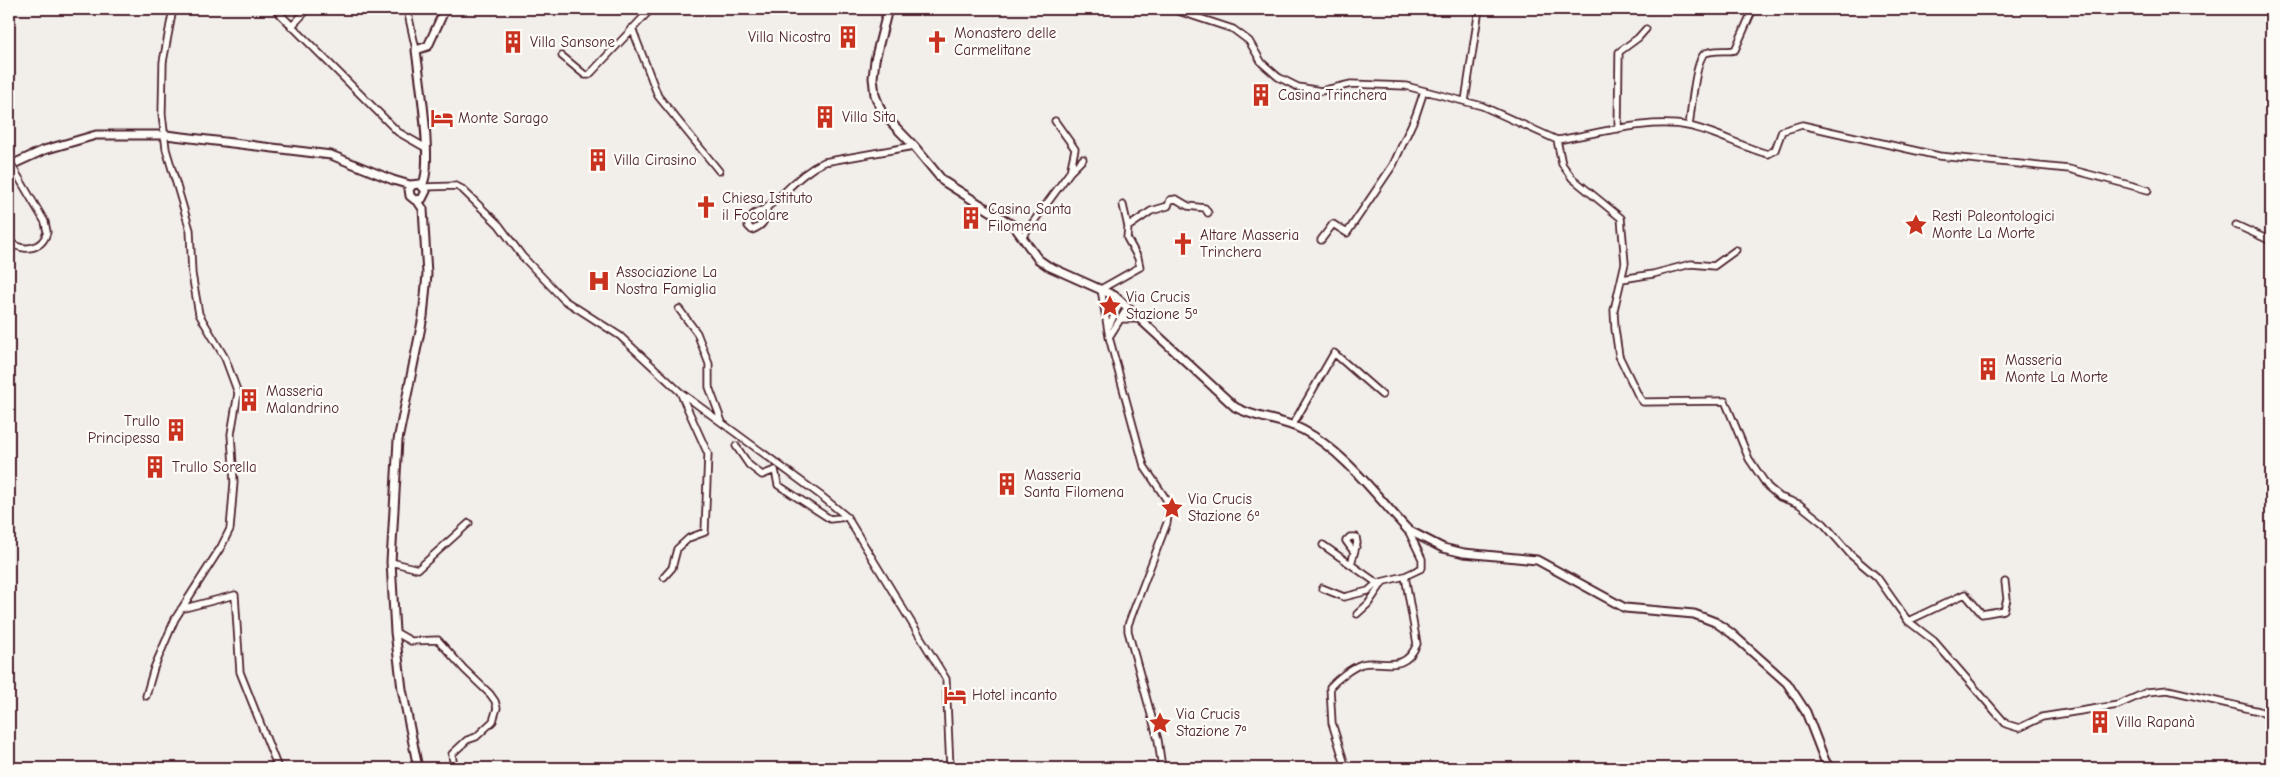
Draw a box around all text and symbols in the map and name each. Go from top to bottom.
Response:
building icon: Villa Nicostra [835,24,861,50]
place label: Monastero delle Carmelitane [954,24,1057,59]
place label: Villa Nicostra [748,28,831,46]
building icon: Villa Sansone [500,29,526,55]
church icon: Monastero delle Carmelitane [924,29,950,55]
place label: Villa Sansone [530,33,616,51]
building icon: Casina Trinchera [1248,82,1274,108]
place label: Casina Trinchera [1278,86,1387,104]
building icon: Villa Sita [812,104,838,130]
hotel icon: Monte Sarago [429,105,455,131]
place label: Villa Sita [842,108,896,126]
place label: Monte Sarago [458,109,549,127]
building icon: Villa Cirasino [585,147,611,173]
place label: Villa Cirasino [614,151,697,169]
place label: Chiesa Istituto il Focolare [722,189,813,224]
church icon: Chiesa Istituto il Focolare [693,194,719,220]
place label: Casina Santa Filomena [988,200,1072,235]
building icon: Casina Santa Filomena [958,205,984,231]
place label: Resti Paleontologici Monte La Morte [1932,207,2055,242]
place icon: Resti Paleontologici Monte La Morte [1903,212,1929,238]
place label: Altare Masseria Trinchera [1200,226,1299,261]
church icon: Altare Masseria Trinchera [1170,231,1196,257]
place label: Associazione La Nostra Famiglia [616,263,717,298]
hospital icon: Associazione La Nostra Famiglia [586,268,612,294]
place label: Via Crucis Stazione 5ª [1126,288,1198,323]
place icon: Via Crucis Stazione 5ª [1097,293,1123,319]
place label: Masseria Monte La Morte [2005,351,2108,386]
building icon: Masseria Monte La Morte [1975,356,2001,382]
place label: Masseria Malandrino [266,382,339,417]
building icon: Masseria Malandrino [236,387,262,413]
place label: Trullo Principessa [88,412,160,447]
building icon: Trullo Principessa [163,417,189,443]
building icon: Trullo Sorella [142,454,168,480]
place label: Trullo Sorella [172,458,257,476]
place label: Masseria Santa Filomena [1024,466,1124,501]
building icon: Masseria Santa Filomena [994,471,1020,497]
place label: Via Crucis Stazione 6ª [1188,490,1260,525]
place icon: Via Crucis Stazione 6ª [1159,495,1185,521]
hotel icon: Hotel incanto [942,682,968,708]
place label: Hotel incanto [972,686,1057,704]
place label: Via Crucis Stazione 7ª [1176,705,1247,740]
building icon: Villa Rapanà [2087,709,2113,735]
place icon: Via Crucis Stazione 7ª [1147,710,1173,736]
place label: Villa Rapanà [2116,713,2195,731]

